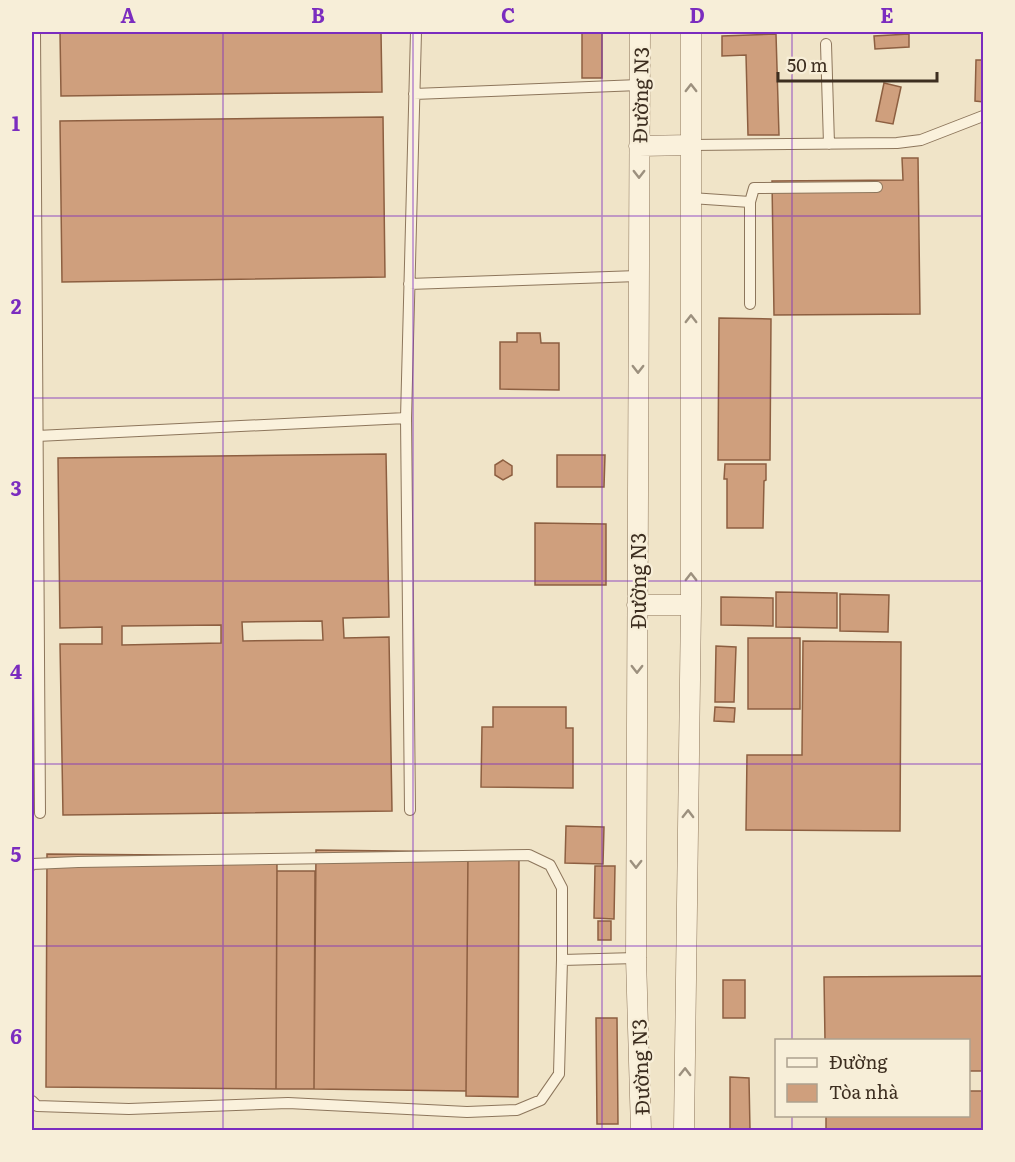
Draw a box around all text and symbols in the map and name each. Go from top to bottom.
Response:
text: A [120,0,136,29]
text: B [311,0,325,29]
text: C [501,0,515,29]
text: D [689,0,705,29]
text: E [880,0,894,29]
scale bar [778,45,937,83]
street label: Đường N3 [623,47,655,143]
text: 50 m [787,51,828,78]
one-way arrow [685,84,697,93]
text: 1 [12,107,20,137]
one-way arrow [633,169,645,178]
text: 2 [11,290,22,320]
one-way arrow [685,315,697,324]
one-way arrow [632,364,644,373]
text: 3 [10,472,22,502]
street label: Đường N3 [622,533,652,629]
one-way arrow [685,573,697,582]
text: 4 [10,655,22,685]
one-way arrow [631,664,643,673]
one-way arrow [682,810,694,819]
text: 5 [11,838,22,868]
one-way arrow [630,859,642,868]
street label: Đường N3 [622,1018,656,1116]
text: 6 [10,1020,22,1050]
legend [775,1039,970,1117]
text: Đường [829,1048,888,1075]
one-way arrow [679,1068,691,1077]
text: Tòa nhà [829,1078,899,1105]

